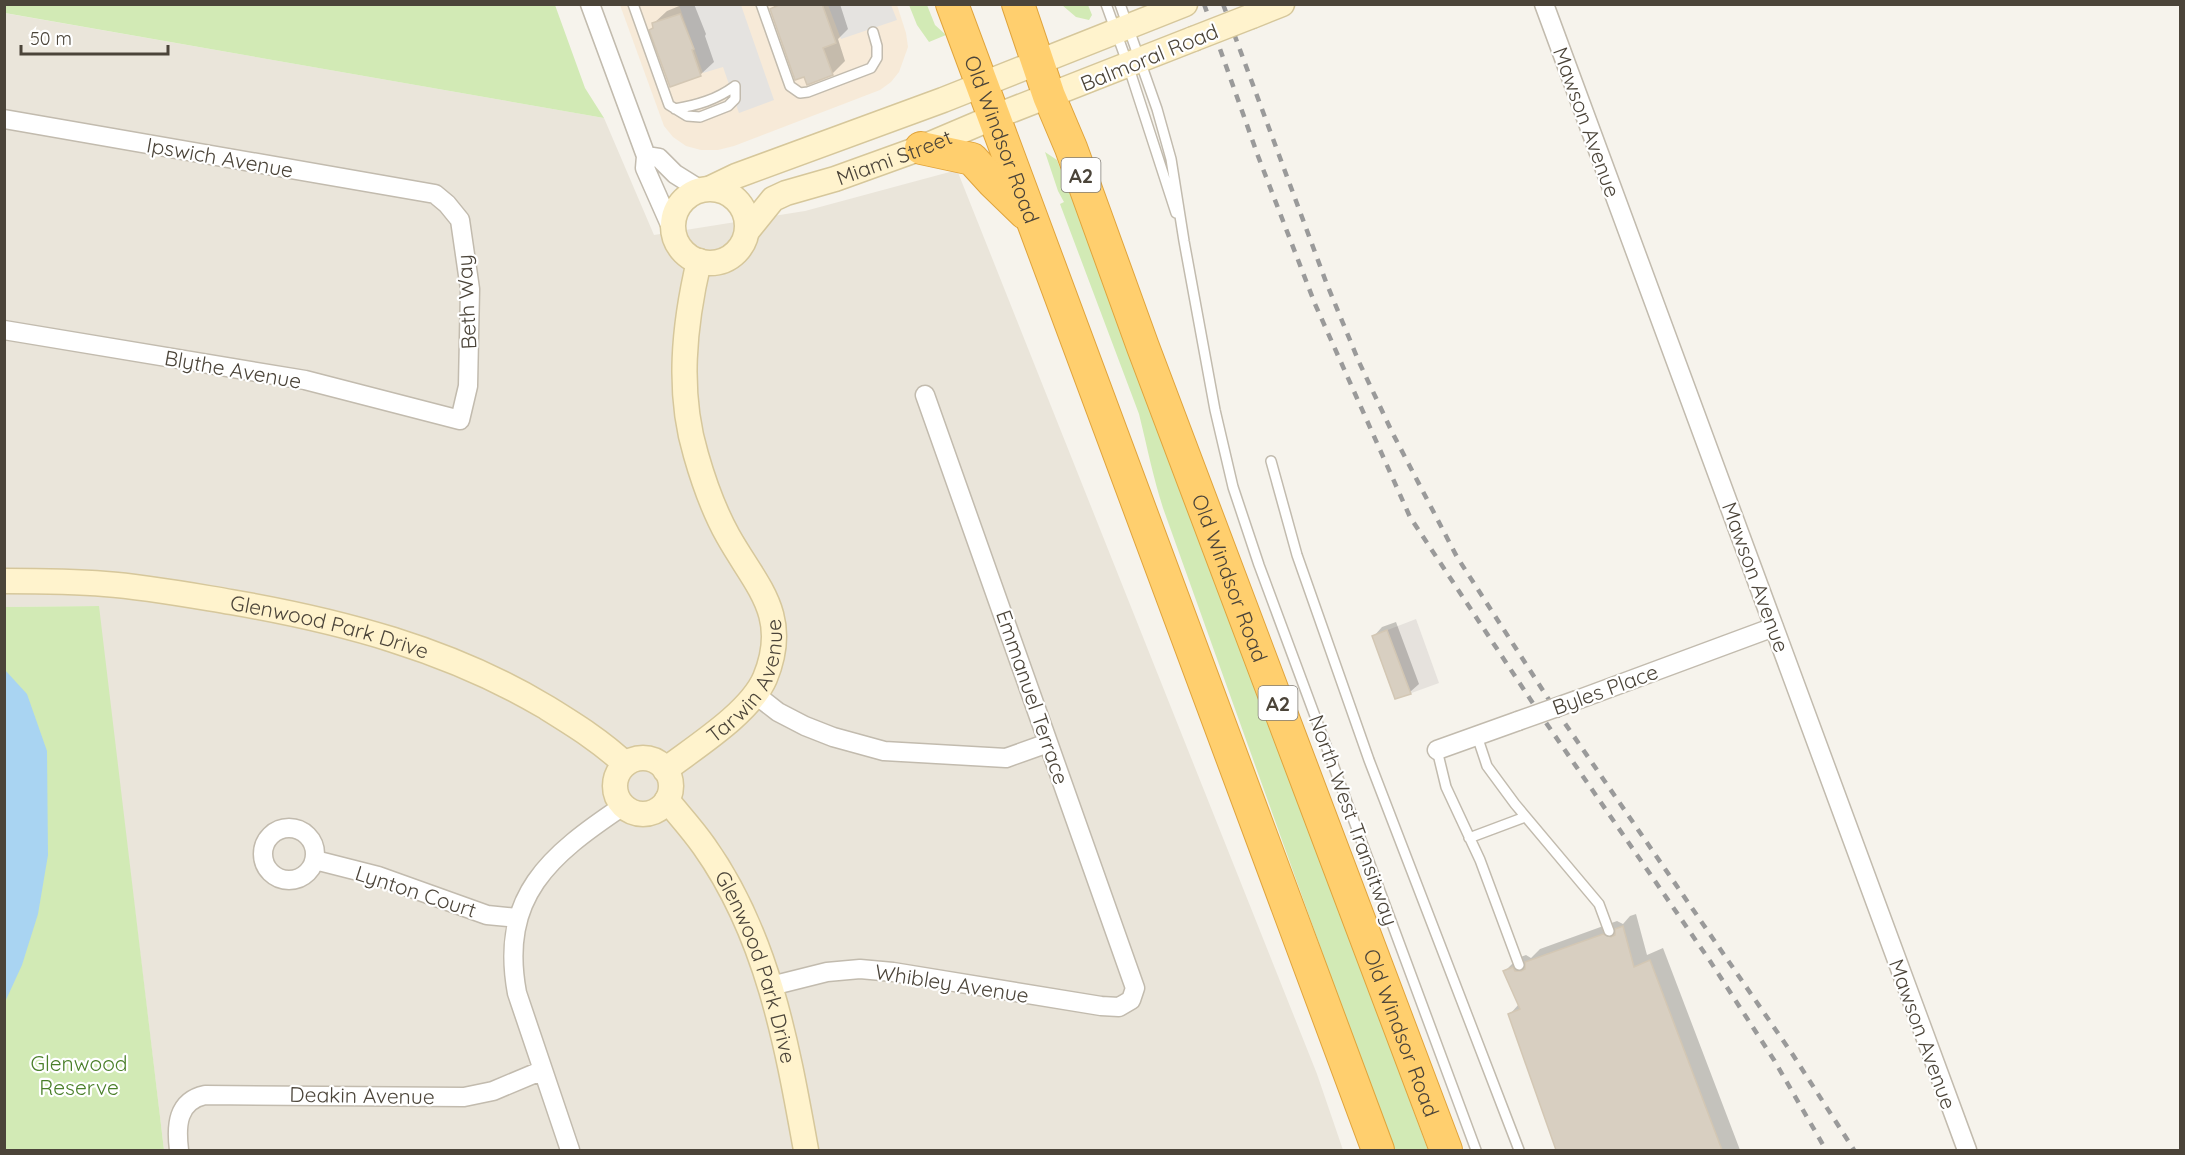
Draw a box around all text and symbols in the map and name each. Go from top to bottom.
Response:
scale bar [21,18,168,56]
street label: Balmoral Road [1076,18,1222,96]
text: 50 m [30,27,72,50]
street label: Mawson Avenue [1548,43,1626,201]
street label: Old Windsor Road [959,51,1045,227]
street label: Miami Street [833,123,956,190]
street label: Ipswich Avenue [145,131,295,183]
road number: A2 [1062,158,1100,192]
street label: Beth Way [451,254,481,350]
street label: Blythe Avenue [163,344,303,394]
street label: Old Windsor Road [1187,490,1274,665]
street label: Mawson Avenue [1717,498,1795,656]
street label: Glenwood Park Drive [228,589,432,664]
street label: Emmanuel Terrace [991,606,1075,788]
street label: Tarwin Avenue [701,617,787,748]
street label: Byles Place [1549,658,1661,720]
road number: A2 [1258,686,1298,720]
street label: North West Transitway [1304,711,1404,929]
street label: Lynton Court [352,859,480,923]
street label: Glenwood Park Drive [710,866,802,1066]
street label: Old Windsor Road [1358,945,1445,1120]
street label: Mawson Avenue [1884,955,1962,1113]
street label: Whibley Avenue [873,958,1031,1008]
park label: Glenwood Reserve [30,1050,128,1100]
street label: Deakin Avenue [289,1081,435,1109]

